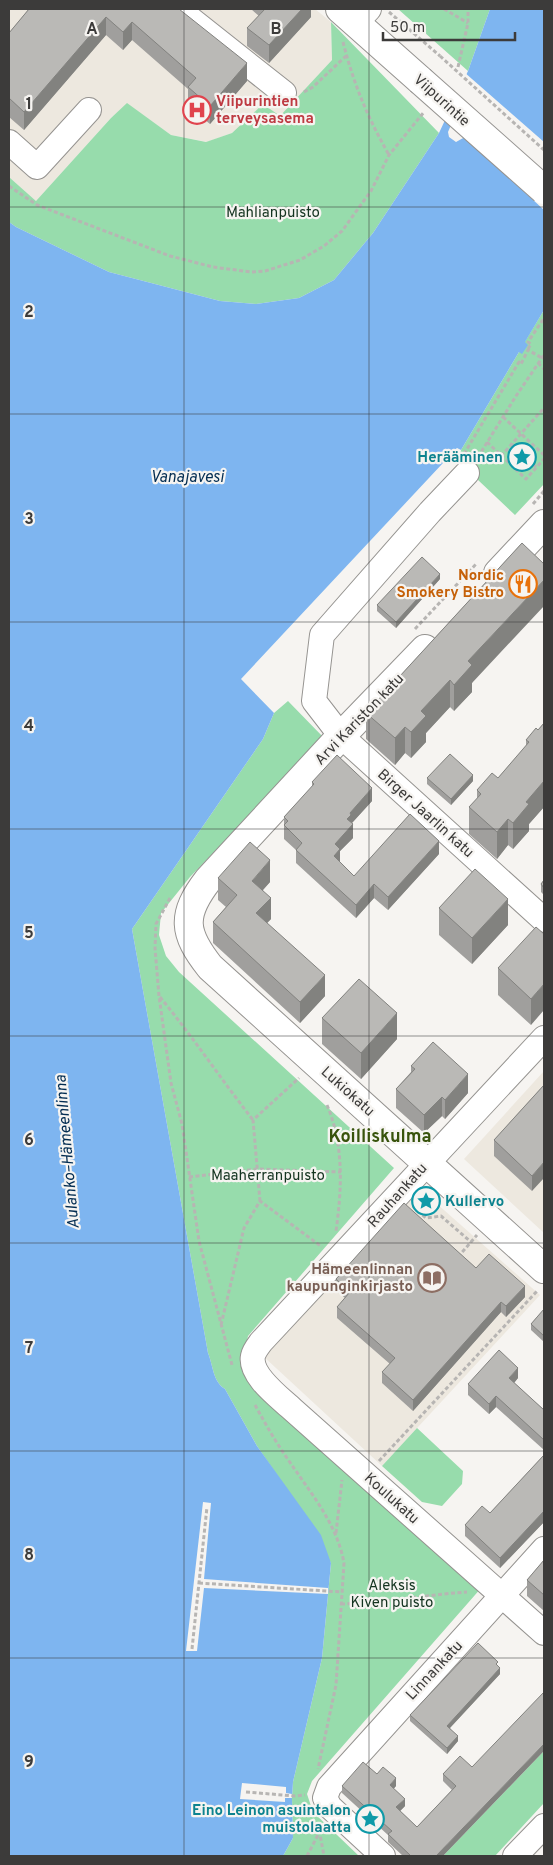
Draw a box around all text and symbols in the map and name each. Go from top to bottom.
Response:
scale bar [383,10,516,42]
text: 50 m [390,19,425,38]
text: A [86,20,98,40]
text: B [270,20,282,40]
street label: Viipurintie [409,71,473,131]
place label: Viipurintien terveysasema [216,93,314,129]
text: 1 [26,95,32,115]
hospital icon: Viipurintien terveysasema [182,95,212,125]
park label: Mahlianpuisto [226,204,320,223]
text: 2 [24,303,34,323]
place icon: Herääminen [507,442,537,472]
place label: Herääminen [417,449,503,468]
water label: Vanajavesi [150,468,225,488]
text: 3 [24,510,34,530]
place label: Nordic Smokery Bistro [397,567,504,603]
restaurant icon: Nordic Smokery Bistro [508,569,538,599]
street label: Arvi Kariston katu [312,670,409,770]
text: 4 [24,717,34,737]
street label: Birger Jaarlin katu [373,766,477,863]
text: 5 [24,924,34,944]
street label: Lukiokatu [316,1063,378,1121]
water label: Aulanko–Hämeenlinna [51,1073,85,1230]
district label: Koilliskulma [328,1126,432,1149]
text: 6 [24,1131,34,1151]
street label: Rauhankatu [364,1160,432,1232]
park label: Maaherranpuisto [211,1167,325,1186]
place icon: Kullervo [411,1186,441,1216]
place label: Kullervo [445,1193,504,1212]
place label: Hämeenlinnan kaupunginkirjasto [286,1261,413,1297]
library icon: Hämeenlinnan kaupunginkirjasto [417,1263,447,1293]
text: 7 [25,1339,33,1359]
street label: Koulukatu [359,1469,423,1529]
text: 8 [24,1546,34,1566]
park label: Aleksis Kiven puisto [350,1577,434,1613]
street label: Linnankatu [403,1637,468,1705]
text: 9 [24,1753,34,1773]
place label: Eino Leinon asuintalon muistolaatta [192,1802,351,1838]
place icon: Eino Leinon asuintalon muistolaatta [355,1804,385,1834]

